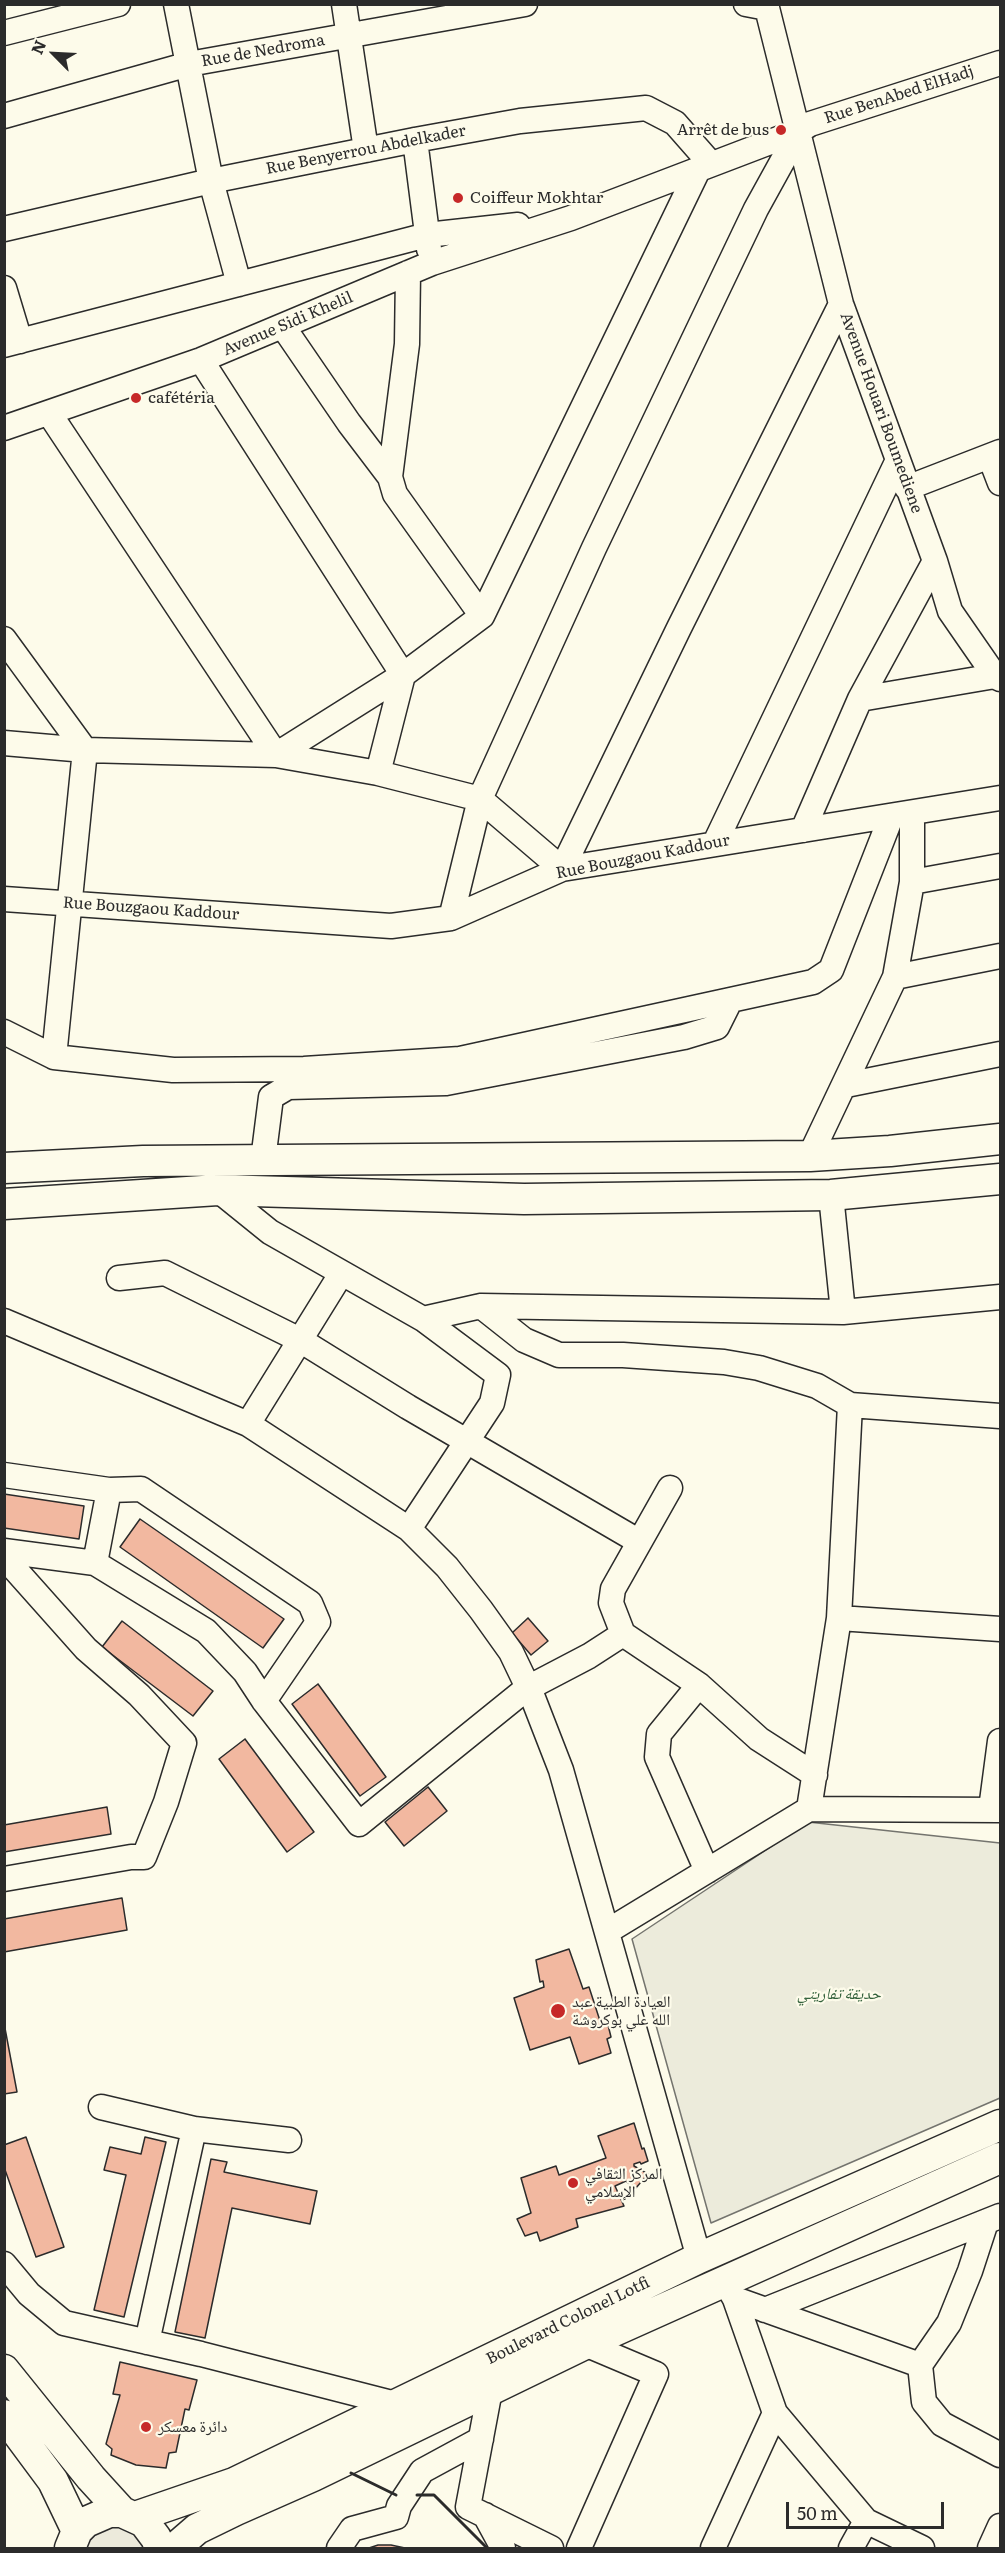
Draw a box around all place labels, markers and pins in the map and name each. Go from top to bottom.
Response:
place label: Arrêt de bus [677,120,769,140]
marker: Arrêt de bus [774,123,788,137]
place label: Coiffeur Mokhtar [470,188,603,208]
marker: Coiffeur Mokhtar [451,191,465,205]
place label: cafétéria [148,388,215,408]
marker: cafétéria [129,391,143,405]
place label: العيادة الطبية عبد الله علي بوكروشة [572,1992,670,2030]
marker: العيادة الطبية عبد الله علي بوكروشة [549,2002,567,2020]
place label: المركز الثقافي الإسلامي [585,2164,662,2202]
marker: المركز الثقافي الإسلامي [566,2176,580,2190]
place label: دائرة معسكر [158,2417,227,2437]
marker: دائرة معسكر [139,2420,153,2434]

